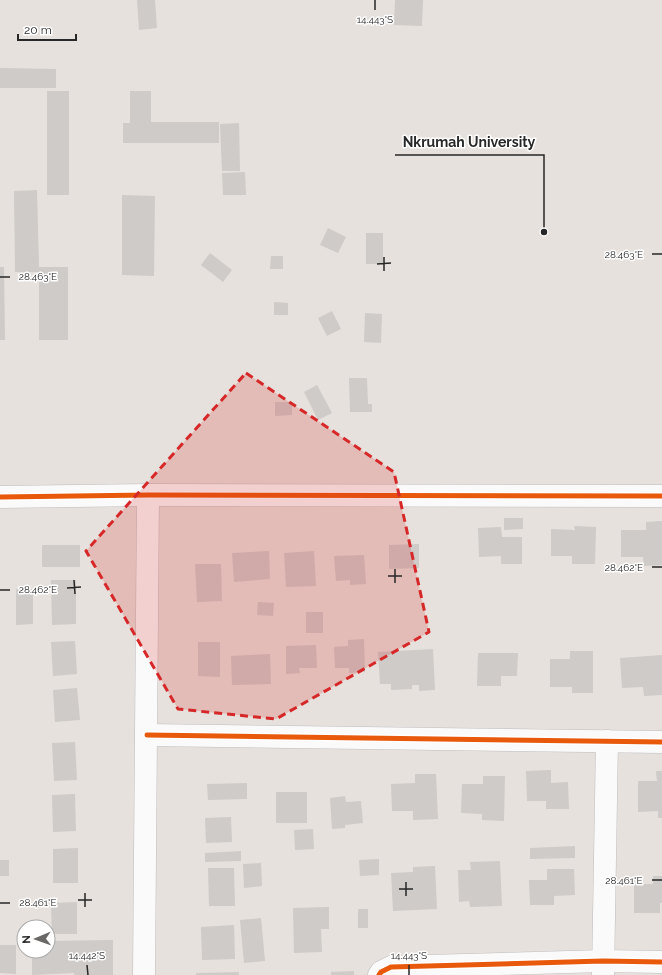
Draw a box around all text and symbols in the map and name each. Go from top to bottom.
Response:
text: 14.443°S [357,14,393,25]
scale bar [18,16,76,42]
text: 20 m [24,23,52,37]
callout: Nkrumah University [395,129,544,155]
text: Nkrumah University [403,134,536,150]
text: 28.463°E [605,249,643,260]
text: 28.463°E [19,271,57,282]
text: 28.462°E [605,562,643,573]
text: 28.462°E [19,584,57,595]
text: 28.461°E [605,875,643,886]
text: 28.461°E [19,897,57,908]
north arrow [16,919,56,959]
text: N [20,935,33,944]
text: 14.442°S [69,950,105,961]
text: 14.443°S [391,950,427,961]

